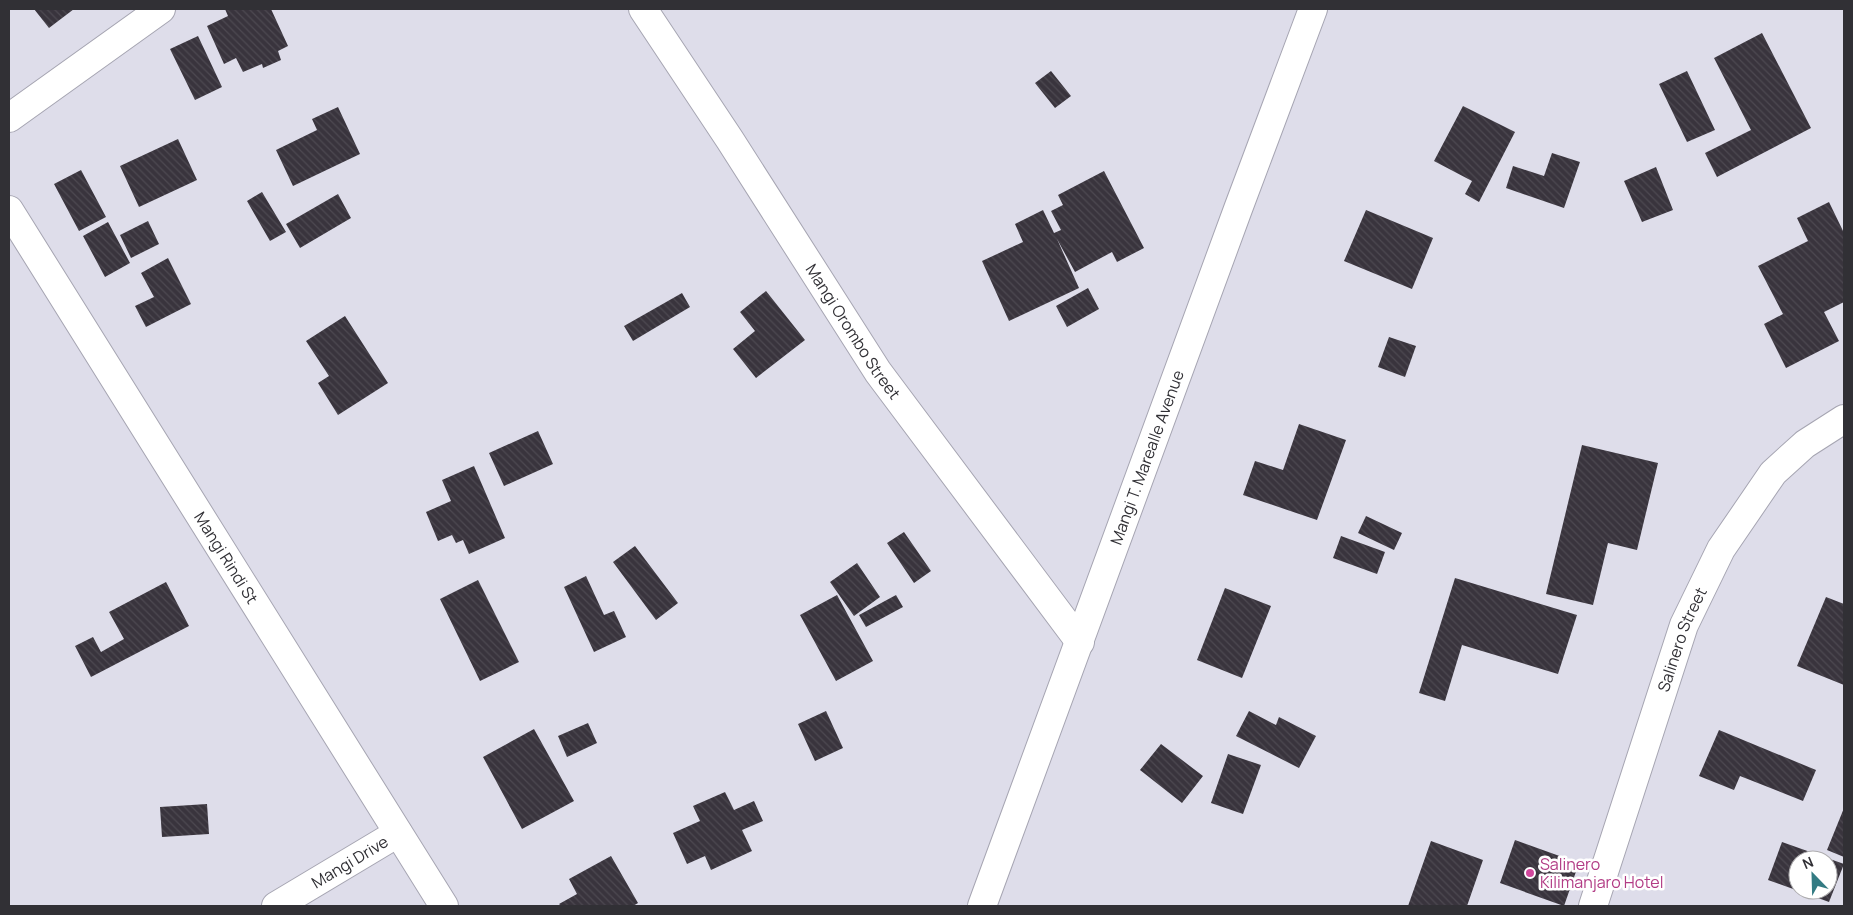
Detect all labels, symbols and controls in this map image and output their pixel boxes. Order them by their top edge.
street label: Mangi Orombo Street [801,260,906,404]
street label: Mangi T. Marealle Avenue [1105,367,1189,548]
street label: Mangi Rindi St [189,508,263,608]
street label: Salinero Street [1652,583,1712,695]
street label: Mangi Drive [307,830,392,893]
north arrow [1788,850,1838,900]
text: N [1799,852,1816,873]
place label: Salinero Kilimanjaro Hotel [1540,853,1663,893]
marker: Salinero Kilimanjaro Hotel [1524,867,1536,879]

